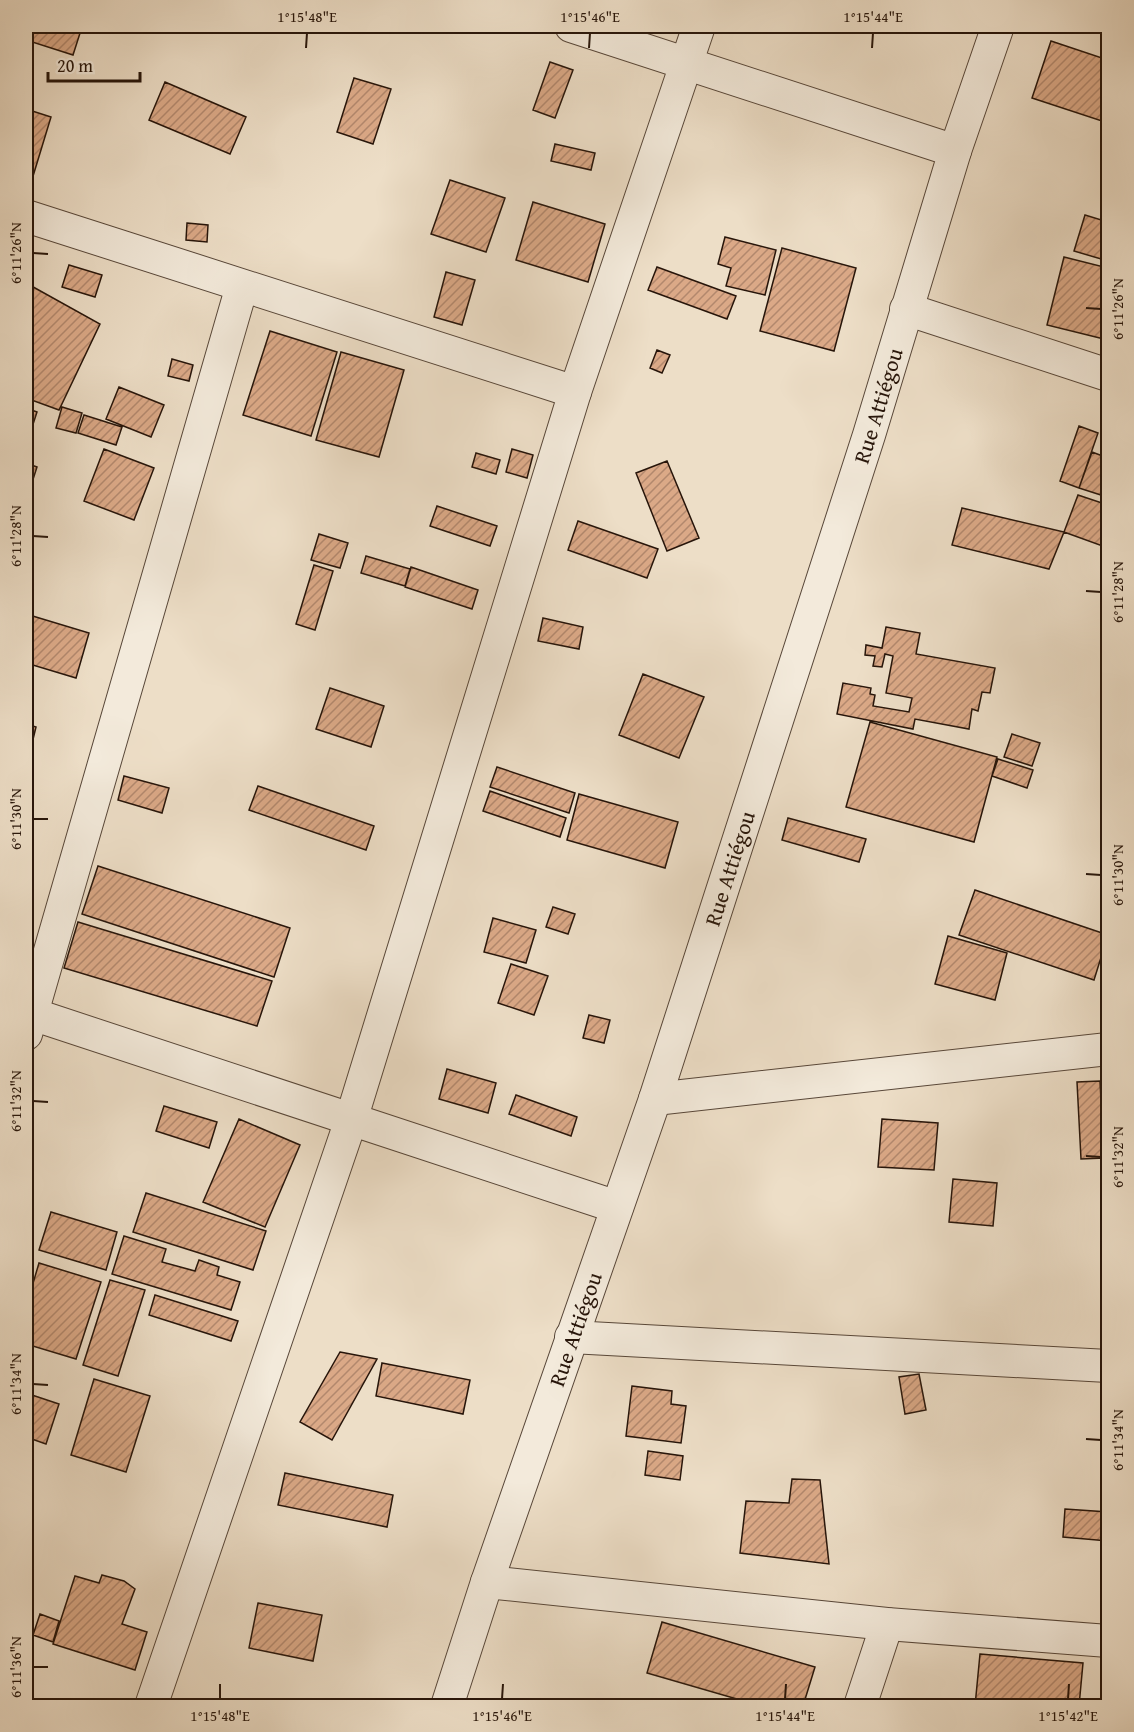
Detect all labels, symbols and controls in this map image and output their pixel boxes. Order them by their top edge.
text: 1°15'48"E [277,6,337,27]
text: 1°15'46"E [560,6,620,27]
text: 1°15'44"E [843,6,903,27]
scale bar [48,45,140,83]
text: 20 m [57,52,93,79]
text: 6°11'26"N [5,222,26,284]
text: 6°11'26"N [1107,278,1128,340]
street label: Rue Attiégou [845,344,911,467]
text: 6°11'28"N [5,505,26,567]
text: 6°11'28"N [1107,561,1128,623]
text: 6°11'30"N [5,788,26,850]
street label: Rue Attiégou [696,807,763,930]
text: 6°11'30"N [1107,844,1128,906]
text: 6°11'32"N [5,1070,26,1132]
text: 6°11'32"N [1107,1126,1128,1188]
street label: Rue Attiégou [540,1267,610,1391]
text: 6°11'34"N [5,1353,26,1415]
text: 6°11'34"N [1107,1409,1128,1471]
text: 6°11'36"N [5,1636,26,1698]
text: 1°15'48"E [190,1705,250,1726]
text: 1°15'46"E [472,1705,532,1726]
text: 1°15'44"E [755,1705,815,1726]
text: 1°15'42"E [1038,1705,1098,1726]

